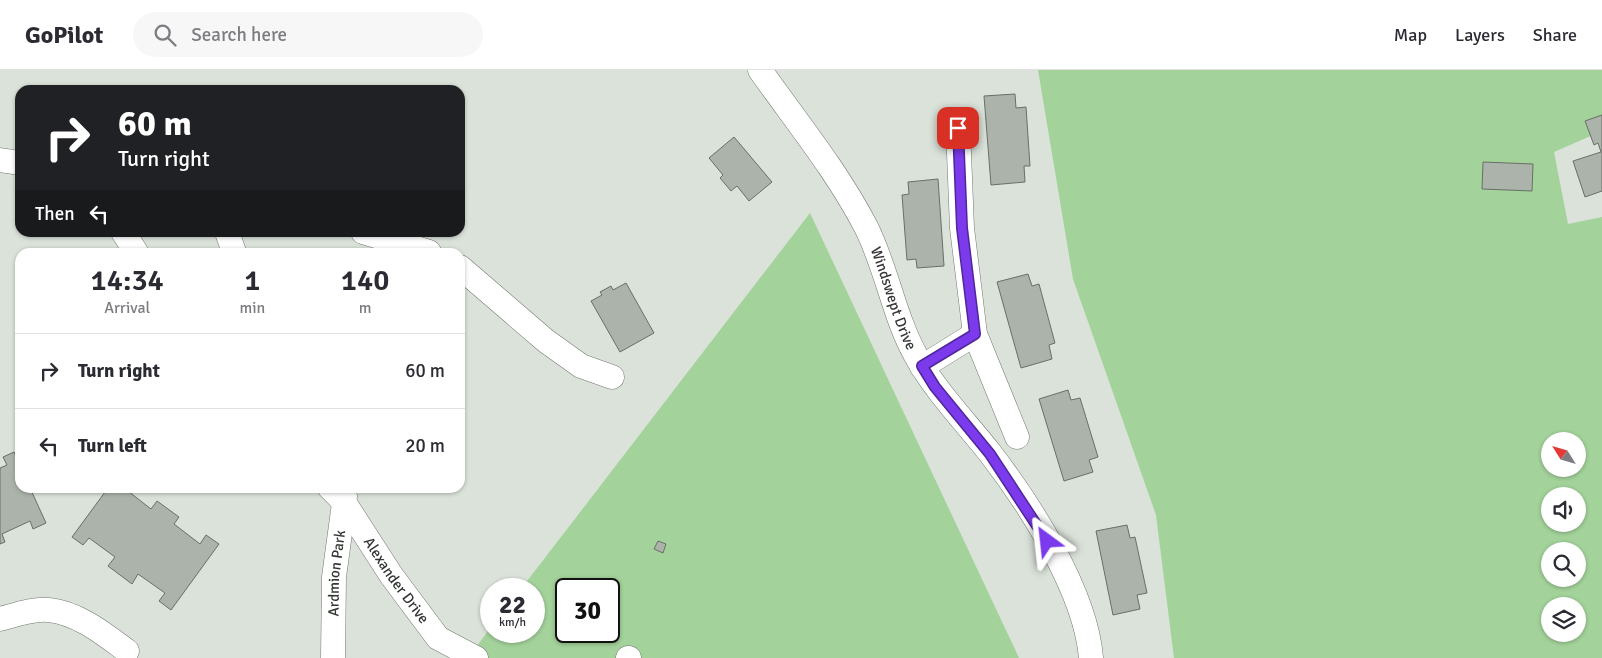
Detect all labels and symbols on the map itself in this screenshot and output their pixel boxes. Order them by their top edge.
pin [937,107,979,149]
street label: Windswept Drive [867,244,920,353]
north arrow [1541,432,1586,478]
position arrow [1020,514,1072,566]
street label: Ardmion Park [325,528,349,616]
street label: Alexander Drive [360,534,433,627]
speed limit sign: 30 [555,578,620,643]

